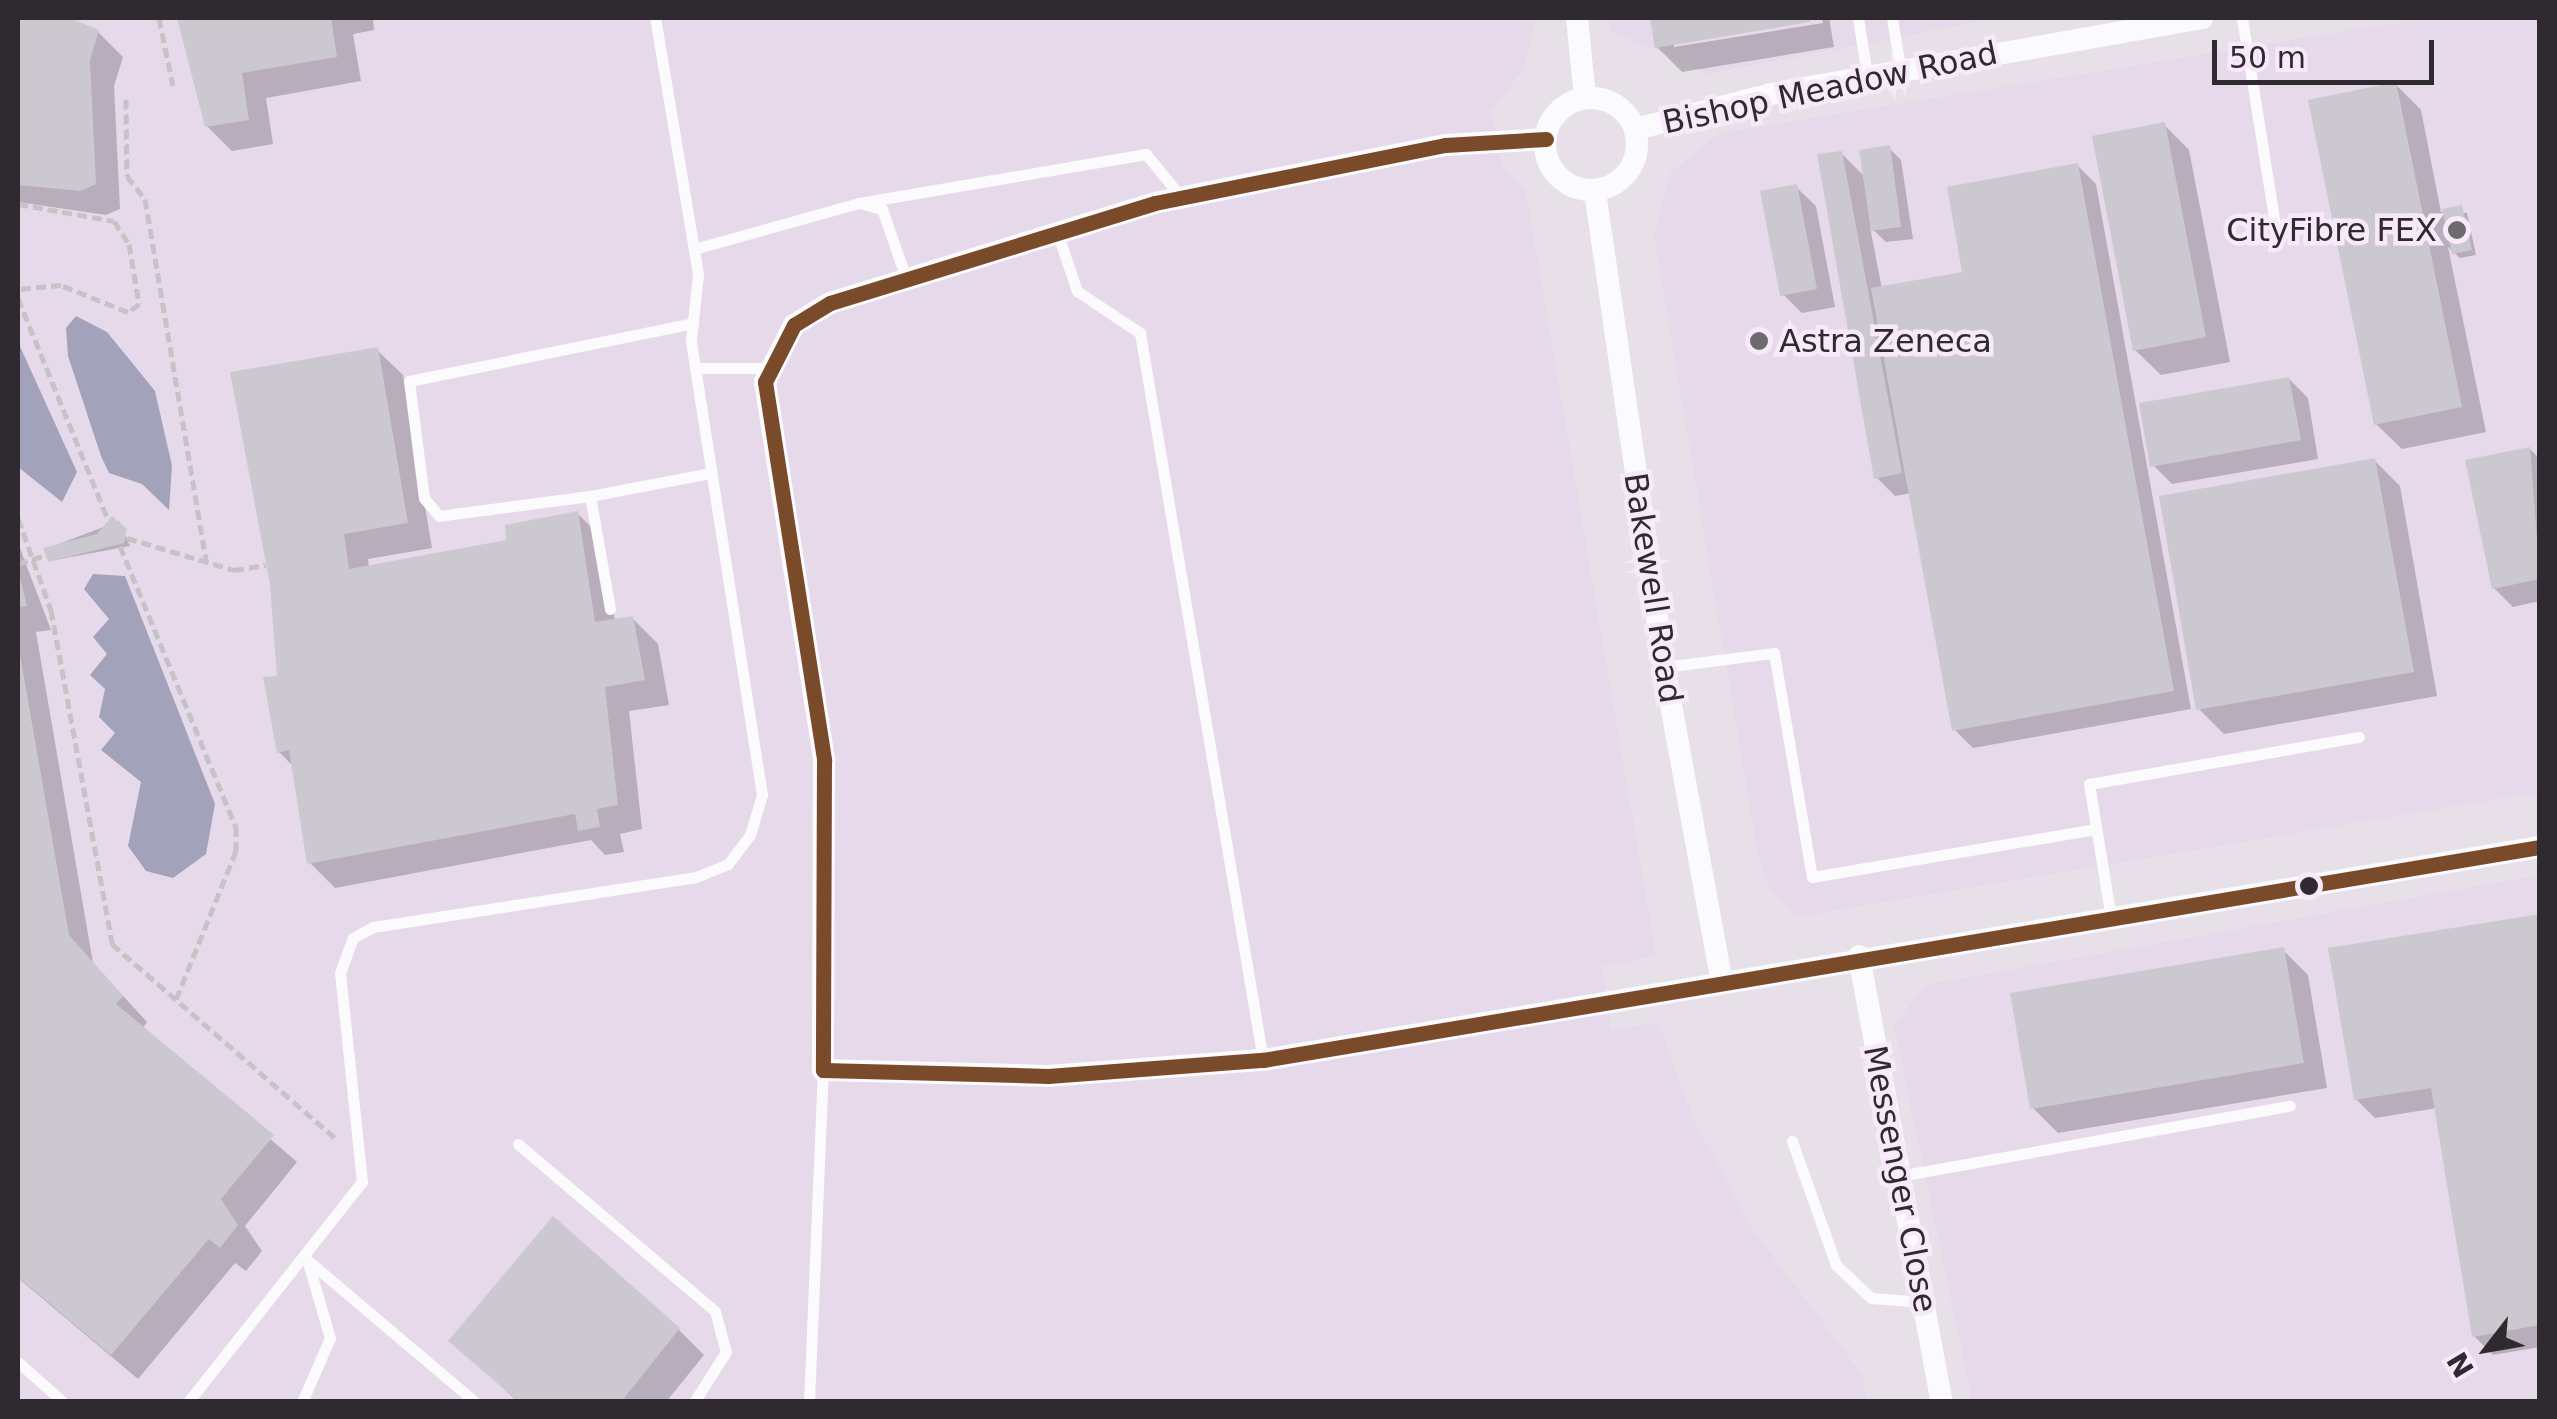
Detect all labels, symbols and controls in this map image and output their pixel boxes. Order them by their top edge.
scale bar [2217,20,2440,82]
street label: Bishop Meadow Road [1659,34,2001,142]
text: 50 m [2229,40,2306,75]
place label: CityFibre FEX [2226,211,2437,249]
marker: CityFibre FEX [2446,219,2468,241]
place label: Astra Zeneca [1779,322,1992,360]
marker: Astra Zeneca [1748,330,1770,352]
street label: Bakewell Road [1616,470,1690,706]
unlabelled marker [2299,876,2319,896]
street label: Messenger Close [1855,1042,1945,1316]
north arrow [2437,1299,2537,1399]
text: N [2441,1346,2481,1383]

